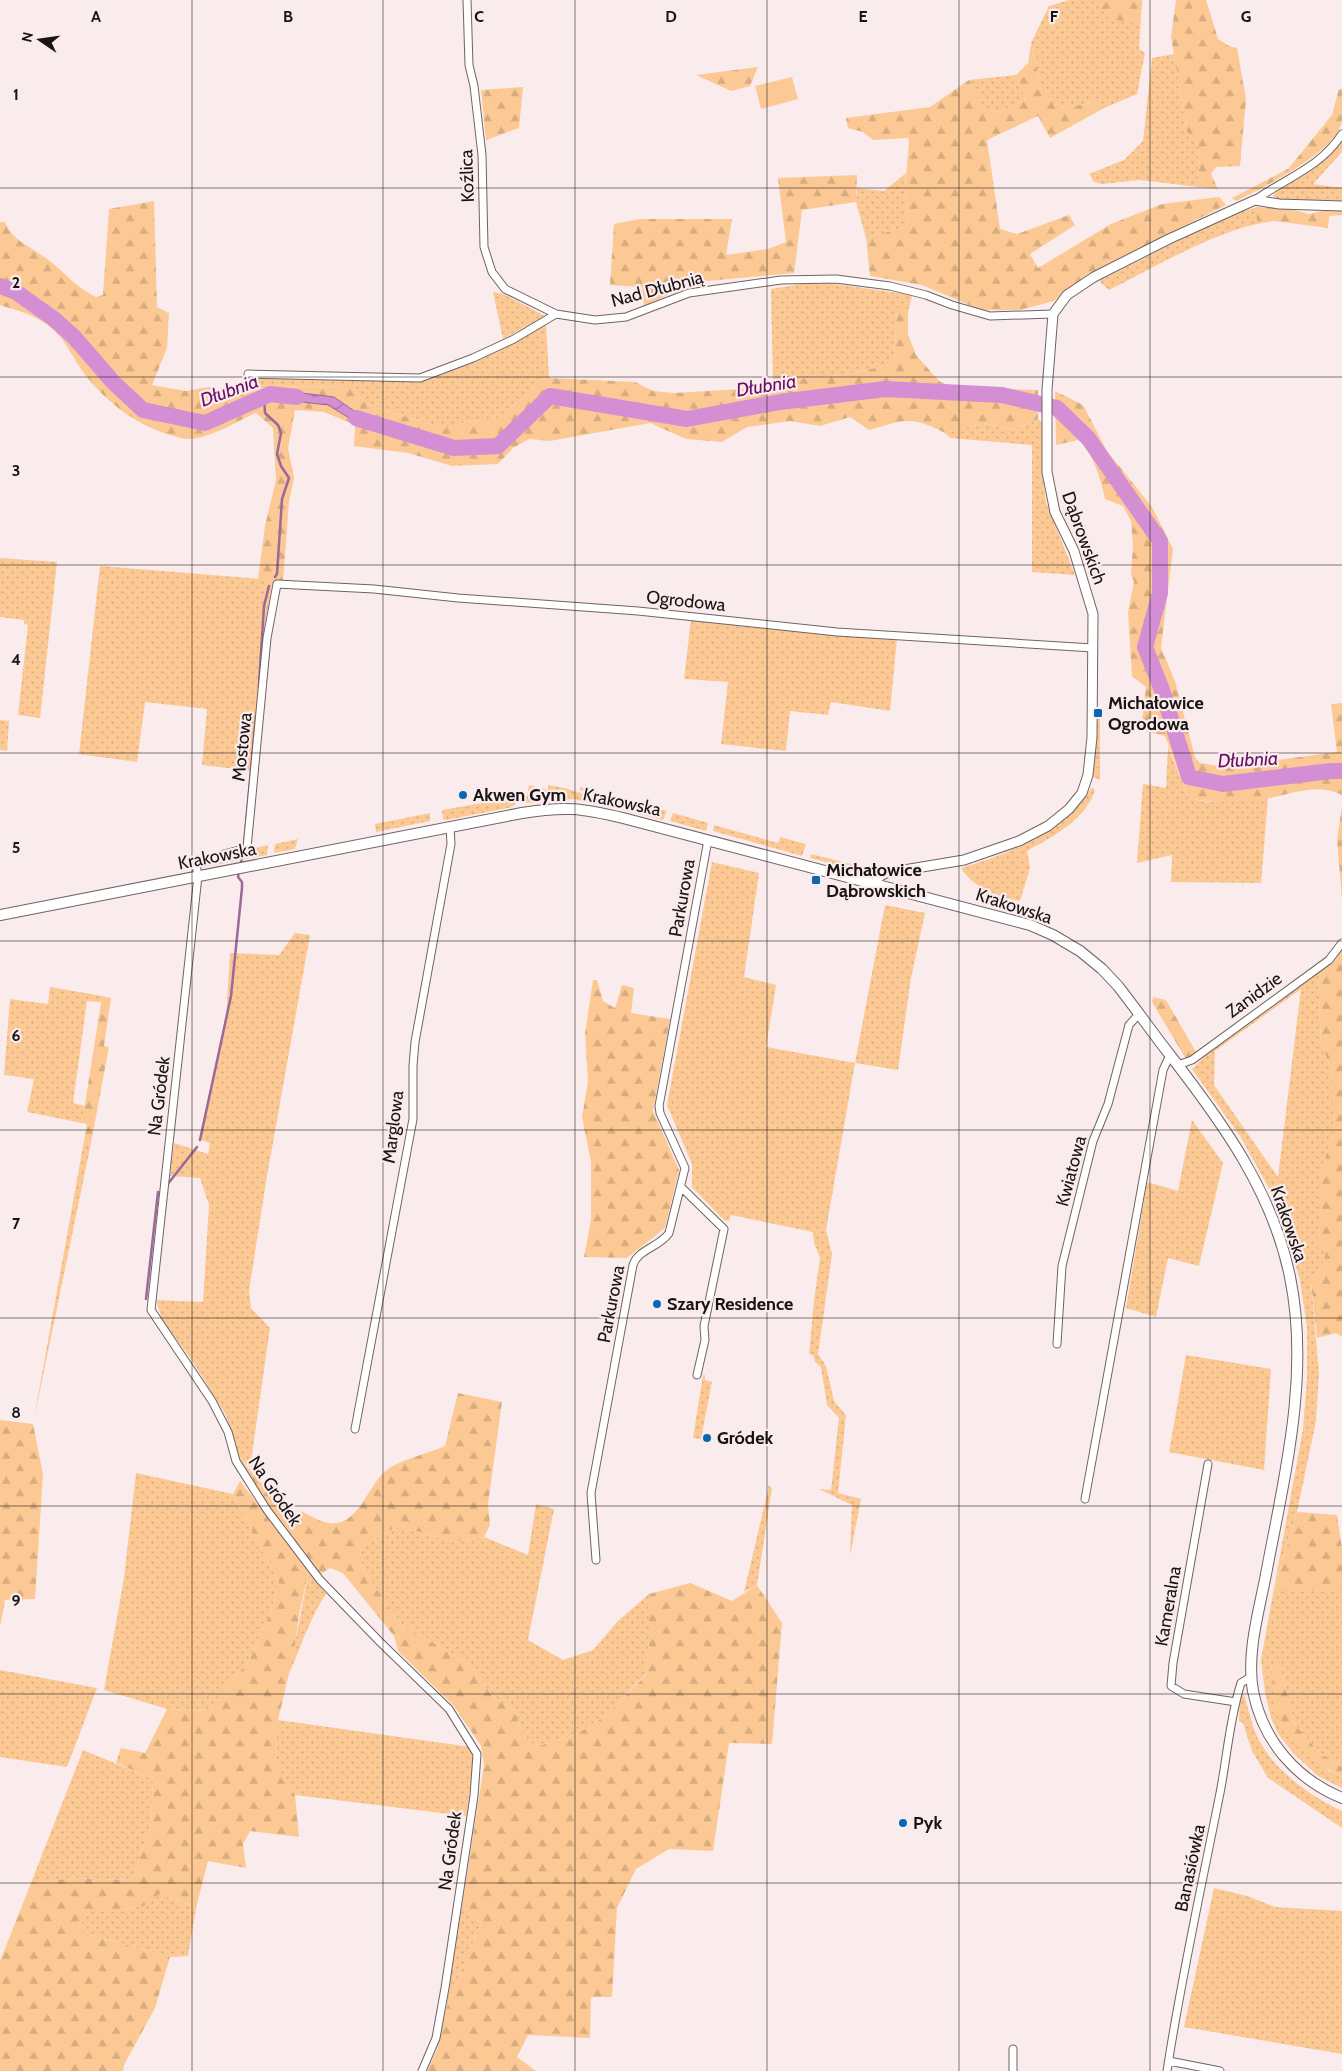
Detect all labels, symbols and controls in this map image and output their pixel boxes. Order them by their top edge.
text: A [91,7,101,26]
text: B [283,7,293,26]
text: C [474,7,484,26]
text: D [665,7,677,26]
text: E [858,7,868,26]
text: F [1050,7,1059,26]
text: G [1241,7,1251,26]
north arrow [15,15,65,65]
text: N [17,30,37,44]
text: 1 [13,85,19,104]
street label: Koźlica [455,149,479,203]
street label: Nad Dłubnią [609,266,706,312]
text: 2 [12,273,20,292]
water label: Dłubnia [197,369,262,412]
water label: Dłubnia [734,369,798,402]
text: 3 [12,461,20,480]
street label: Dąbrowskich [1057,489,1111,587]
street label: Ogrodowa [645,586,727,616]
text: 4 [11,650,21,669]
place label: Michałowice Ogrodowa [1108,692,1204,735]
marker: Michałowice Ogrodowa [1092,707,1104,719]
street label: Mostowa [227,711,257,783]
water label: Dłubnia [1217,746,1279,773]
street label: Krakowska [581,783,663,821]
place label: Akwen Gym [473,784,566,806]
marker: Akwen Gym [457,789,469,801]
text: 5 [12,838,20,857]
street label: Krakowska [176,838,258,874]
street label: Parkurowa [664,857,700,939]
place label: Michałowice Dąbrowskich [826,859,926,902]
marker: Michałowice Dąbrowskich [810,874,822,886]
street label: Krakowska [973,883,1055,929]
street label: Zanidzie [1222,967,1286,1023]
text: 6 [12,1026,21,1045]
street label: Na Gródek [143,1054,175,1137]
street label: Marglowa [378,1089,408,1165]
street label: Kwiatowa [1051,1133,1091,1209]
street label: Krakowska [1266,1183,1312,1265]
text: 7 [12,1214,21,1233]
street label: Parkurowa [593,1263,629,1345]
place label: Szary Residence [667,1293,793,1315]
marker: Szary Residence [651,1298,663,1310]
text: 8 [11,1403,21,1422]
place label: Gródek [717,1427,773,1449]
marker: Gródek [701,1432,713,1444]
street label: Na Gródek [244,1452,307,1531]
street label: Kameralna [1150,1564,1186,1648]
text: 9 [12,1591,21,1610]
street label: Na Gródek [434,1809,467,1892]
place label: Pyk [913,1812,942,1834]
marker: Pyk [897,1817,909,1829]
street label: Banasiówka [1170,1822,1210,1914]

